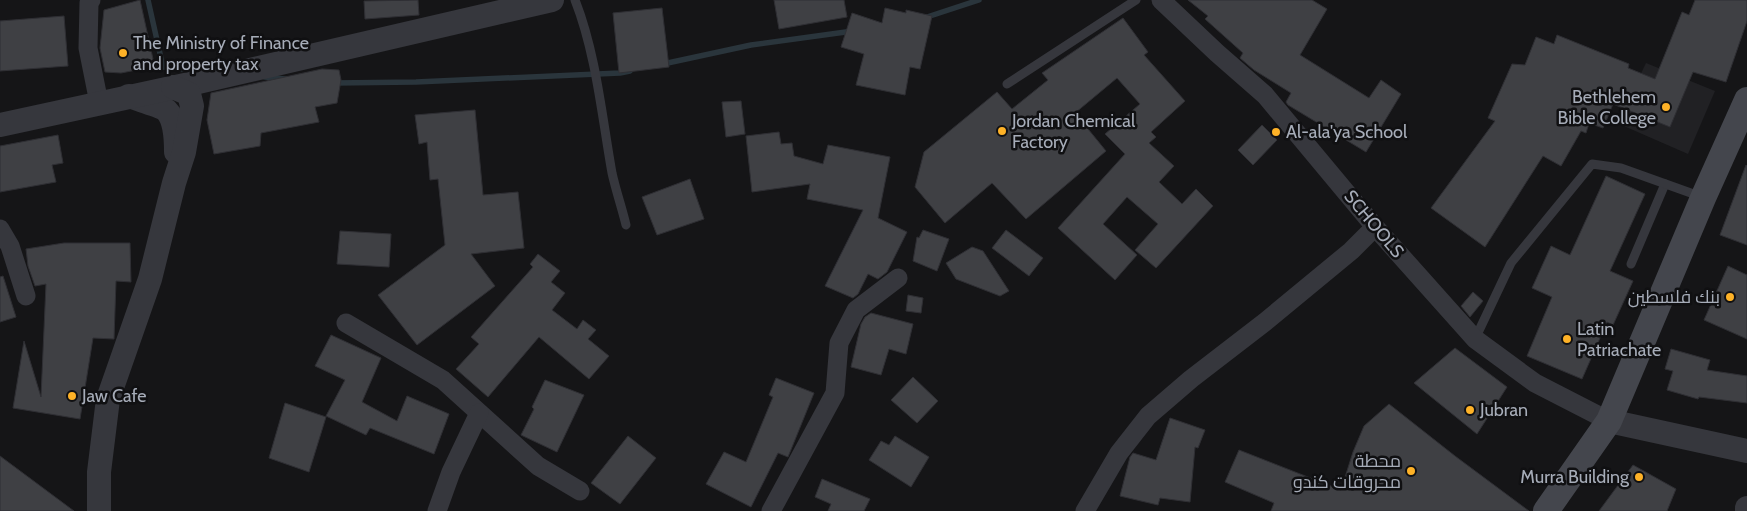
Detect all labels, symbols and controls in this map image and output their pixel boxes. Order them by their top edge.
place label: The Ministry of Finance and property tax [133,32,309,75]
marker: The Ministry of Finance and property tax [117,47,129,59]
place label: Bethlehem Bible College [1558,86,1656,129]
marker: Bethlehem Bible College [1660,101,1672,113]
place label: Jordan Chemical Factory [1011,110,1136,153]
place label: Al-ala'ya School [1286,121,1408,143]
marker: Jordan Chemical Factory [996,125,1008,137]
marker: Al-ala'ya School [1270,126,1282,138]
street label: SCHOOLS [1339,186,1409,262]
place label: بنك فلسطين [1628,286,1720,308]
marker: بنك فلسطين [1724,291,1736,303]
place label: Latin Patriachate [1577,318,1661,361]
marker: Latin Patriachate [1561,333,1573,345]
place label: Jaw Cafe [81,385,147,407]
marker: Jaw Cafe [66,390,78,402]
place label: Jubran [1479,399,1528,421]
marker: Jubran [1464,404,1476,416]
place label: محطة محروقات كندو [1293,450,1401,493]
marker: محطة محروقات كندو [1405,465,1417,477]
place label: Murra Building [1520,466,1630,488]
marker: Murra Building [1633,471,1645,483]

